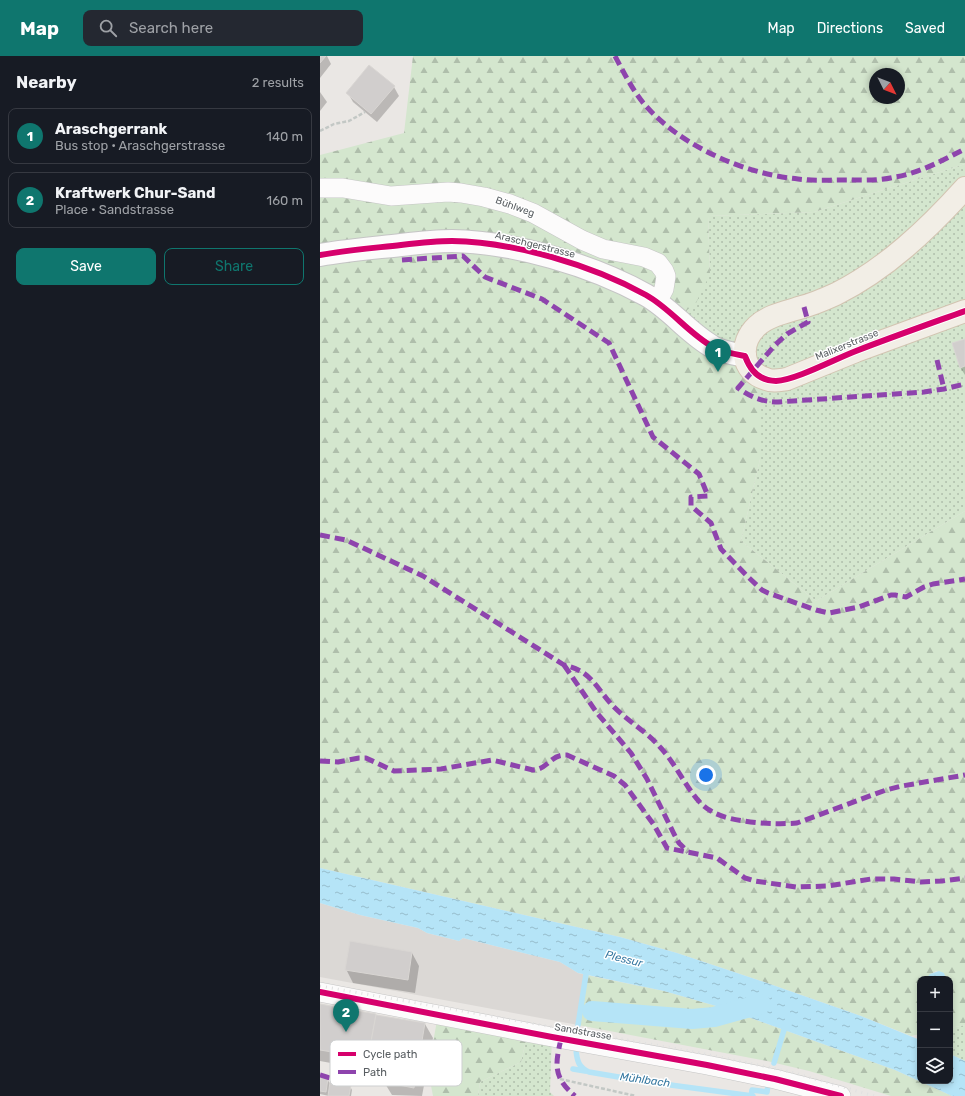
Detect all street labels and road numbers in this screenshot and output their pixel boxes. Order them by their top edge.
street label: Bühlweg [494,194,536,220]
street label: Araschgerstrasse [494,229,577,261]
street label: Malixerstrasse [814,327,881,363]
street label: Sandstrasse [553,1021,613,1043]

